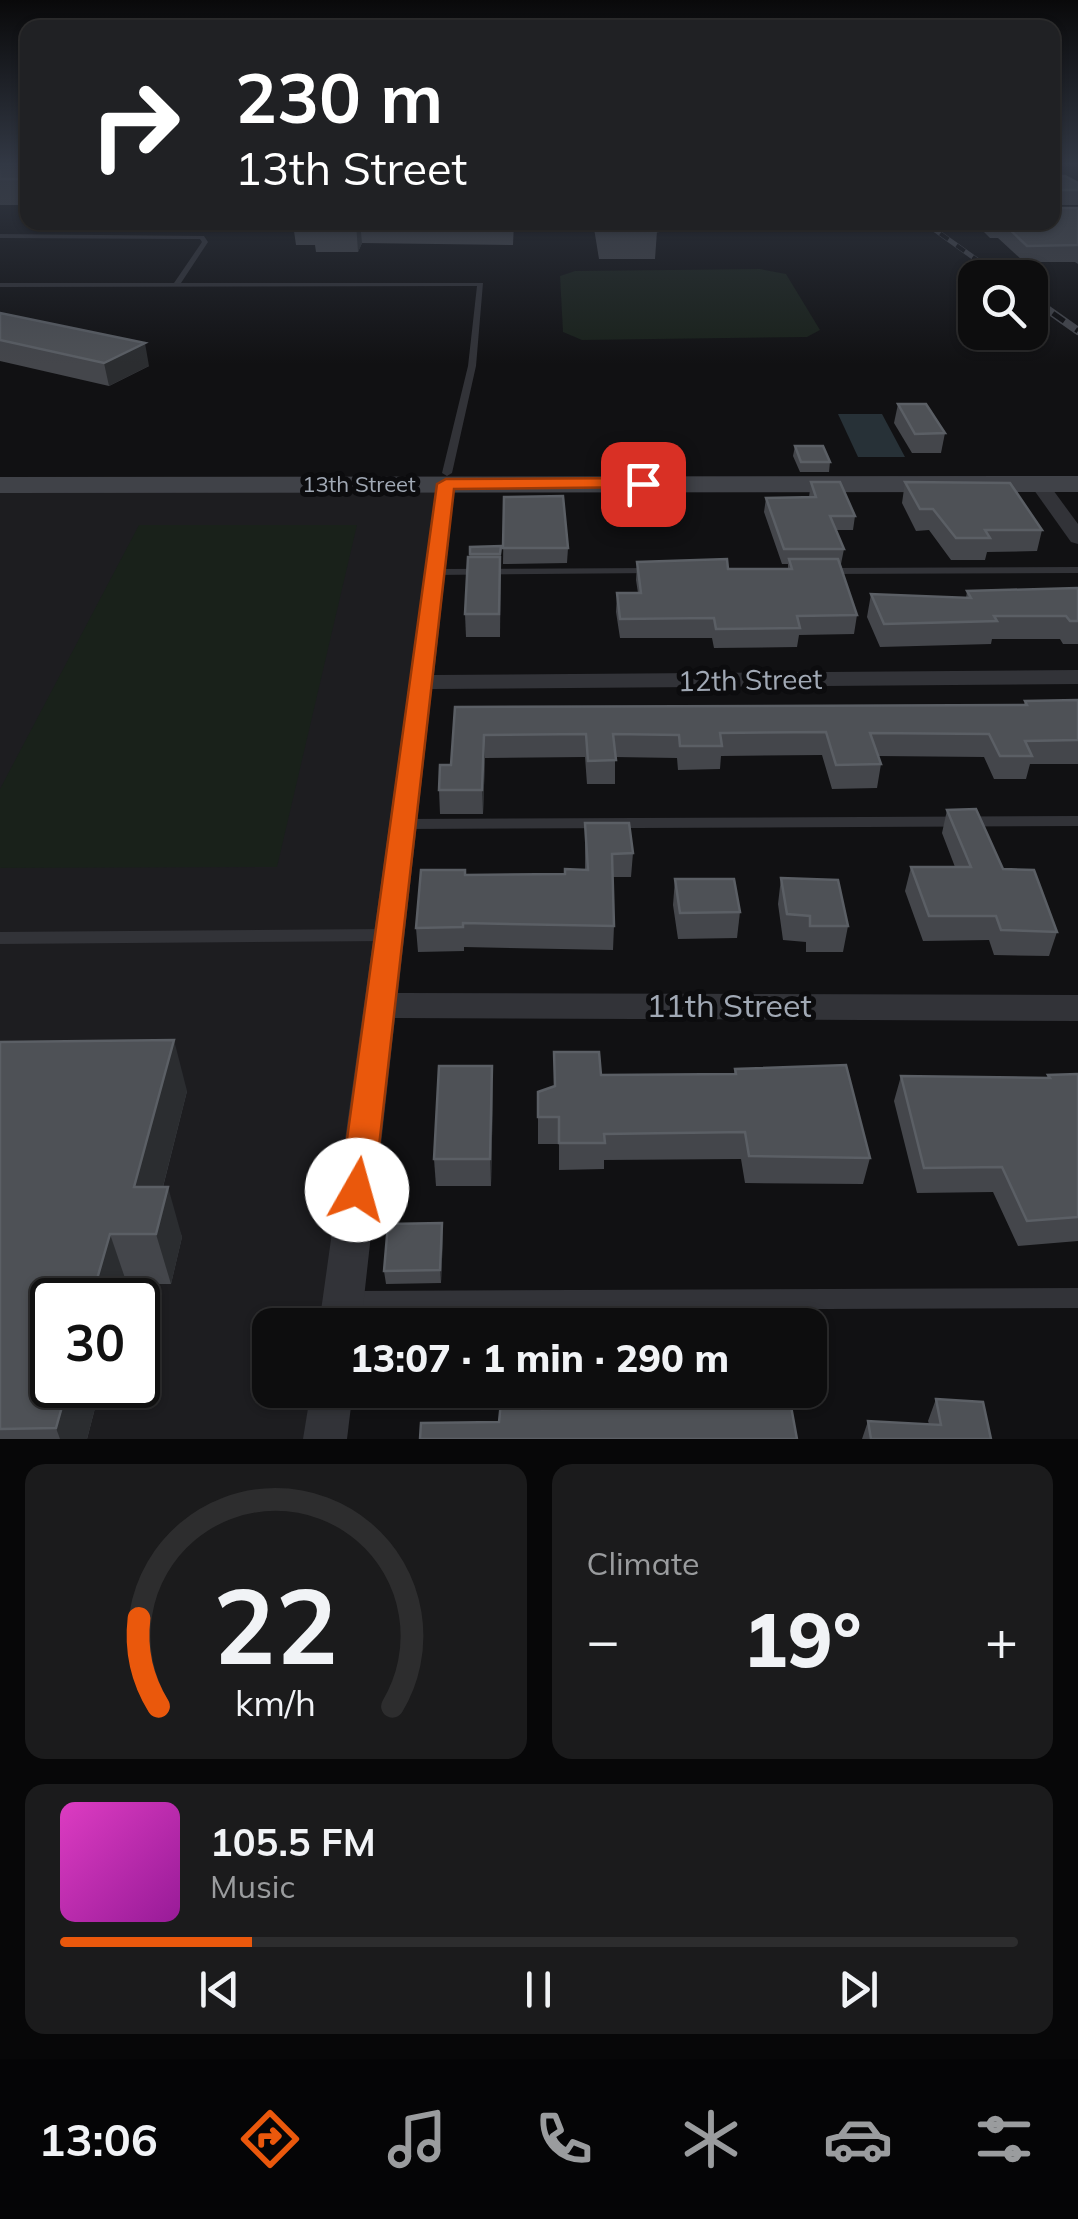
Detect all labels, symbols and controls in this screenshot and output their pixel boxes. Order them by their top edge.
text: 230 m [235,53,443,141]
icon: right [70,60,200,190]
text: 13th Street [235,140,467,196]
map controls [958,260,1048,350]
button: search [958,260,1048,350]
pin [601,442,686,527]
icon: arrive [616,457,671,512]
street label: 13th Street [302,470,416,498]
street label: 12th Street [677,661,823,698]
street label: 11th Street [646,985,812,1025]
position arrow [305,1138,409,1242]
speed limit sign: 30 [30,1278,160,1408]
text: 13:07 · 1 min · 290 m [350,1334,729,1382]
text: Climate [587,1543,699,1583]
text: 22 [213,1559,338,1690]
text: 19° [743,1592,862,1686]
text: − [587,1605,620,1674]
text: + [985,1605,1018,1674]
text: km/h [235,1680,316,1725]
text: 105.5 FM [210,1818,376,1866]
text: Music [210,1866,295,1906]
icon: previous [192,1962,247,2017]
icon: pause [511,1962,566,2017]
icon: next [831,1962,886,2017]
icon: directions [235,2104,305,2174]
icon: music [382,2104,452,2174]
icon: phone [529,2104,599,2174]
icon: climate [676,2104,746,2174]
icon: car [823,2104,893,2174]
icon: filters [969,2104,1039,2174]
text: 13:06 [38,2111,158,2167]

